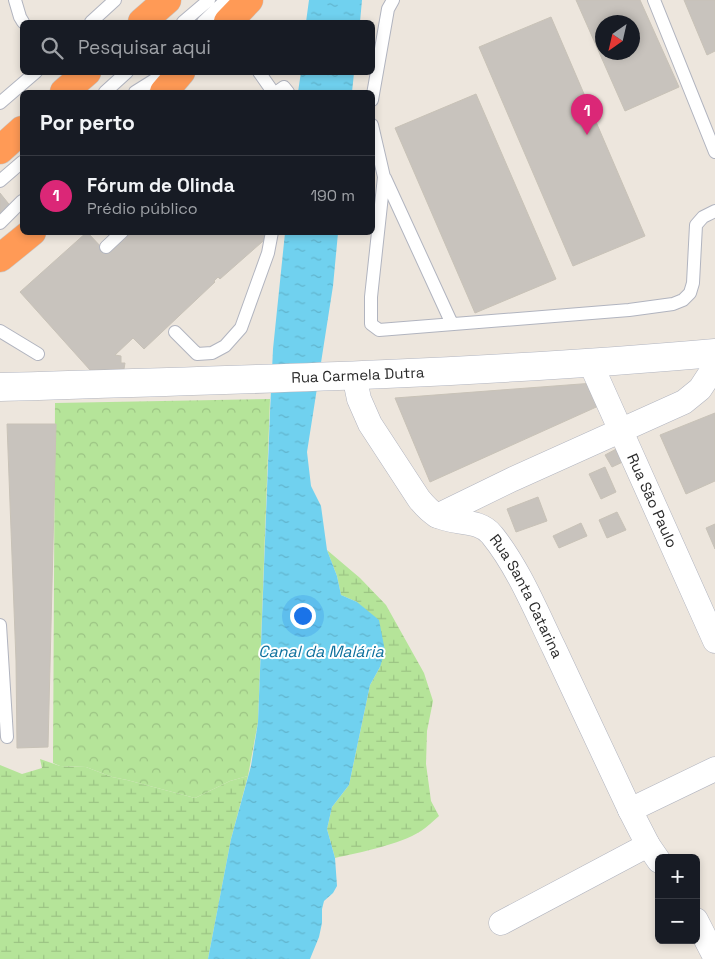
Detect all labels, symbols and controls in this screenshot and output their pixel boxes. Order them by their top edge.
north arrow [595,15,640,60]
search box [20,20,375,75]
icon: search [38,34,66,62]
text: Pesquisar aqui [78,35,211,60]
pin: 1 [571,94,603,135]
text: Por perto [40,109,135,136]
text: Fórum de Olinda [87,173,235,198]
text: 1 [52,185,60,206]
text: 190 m [310,185,355,206]
text: Prédio público [87,198,198,219]
street label: Rua Carmela Dutra [291,362,425,387]
street label: Rua São Paulo [623,450,682,551]
street label: Rua Santa Catarina [486,530,568,661]
your location [290,603,316,629]
water label: Canal da Malária [258,641,385,662]
map controls [655,854,700,944]
button: + [655,854,700,899]
button: − [655,899,700,944]

